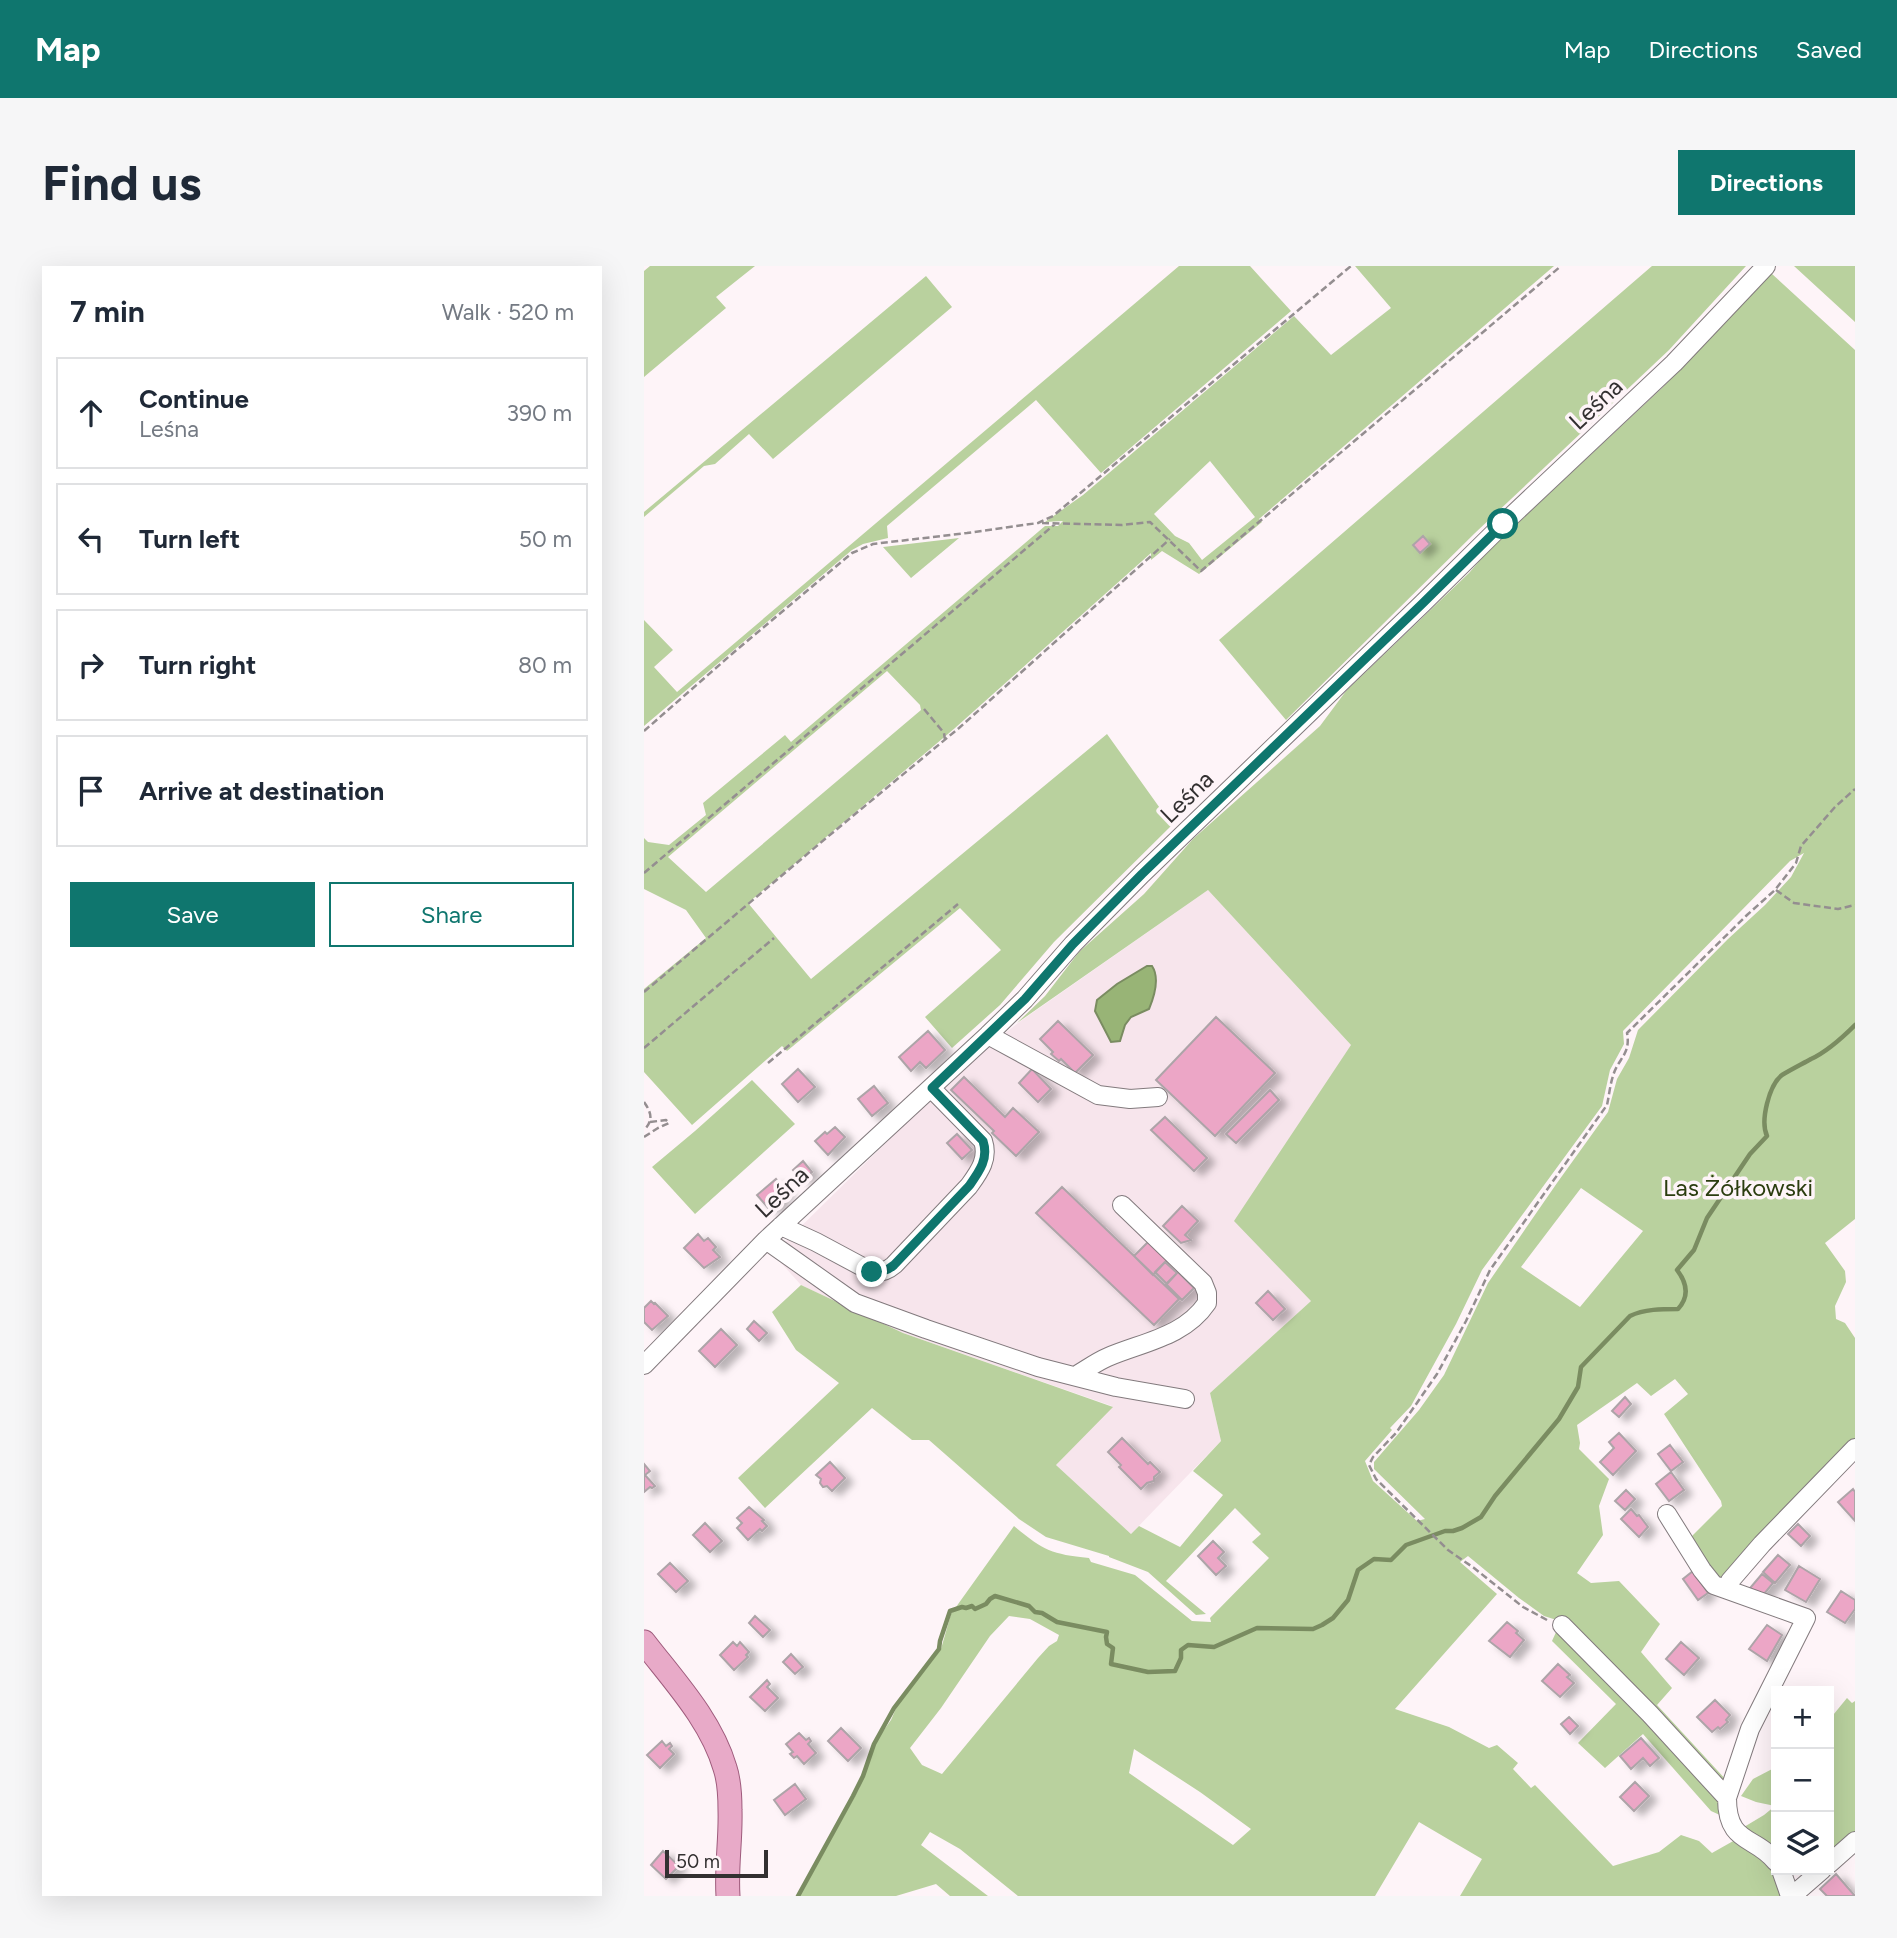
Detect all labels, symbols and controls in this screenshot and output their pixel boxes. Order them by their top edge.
text: Map [35,30,101,69]
text: Map [1564,35,1610,64]
text: Directions [1648,35,1758,64]
text: Saved [1796,35,1862,64]
button: Directions [1678,150,1855,215]
text: Find us [42,153,201,212]
text: 7 min [70,293,145,330]
text: Walk · 520 m [442,298,574,326]
street label: Leśna [1563,372,1628,436]
text: Continue [139,383,249,415]
icon: ahead [72,394,110,432]
text: 390 m [506,399,572,427]
text: Leśna [139,415,199,443]
route start [1487,508,1518,539]
icon: left [72,520,110,558]
text: Turn left [139,523,240,555]
text: 50 m [519,525,572,553]
icon: right [72,646,110,684]
text: Turn right [139,649,256,681]
text: 80 m [518,651,572,679]
street label: Leśna [1154,765,1219,829]
icon: arrive [72,772,110,810]
text: Arrive at destination [139,775,384,807]
button: Save [70,882,315,947]
button: Share [329,882,574,947]
street label: Leśna [749,1160,814,1224]
park label: Las Żółkowski [1663,1173,1813,1202]
route end [856,1256,887,1287]
map controls [1771,1686,1834,1875]
button: + [1771,1686,1834,1749]
button: − [1771,1749,1834,1812]
button: layers [1771,1812,1834,1875]
scale bar [665,1847,768,1879]
text: 50 m [676,1850,720,1873]

